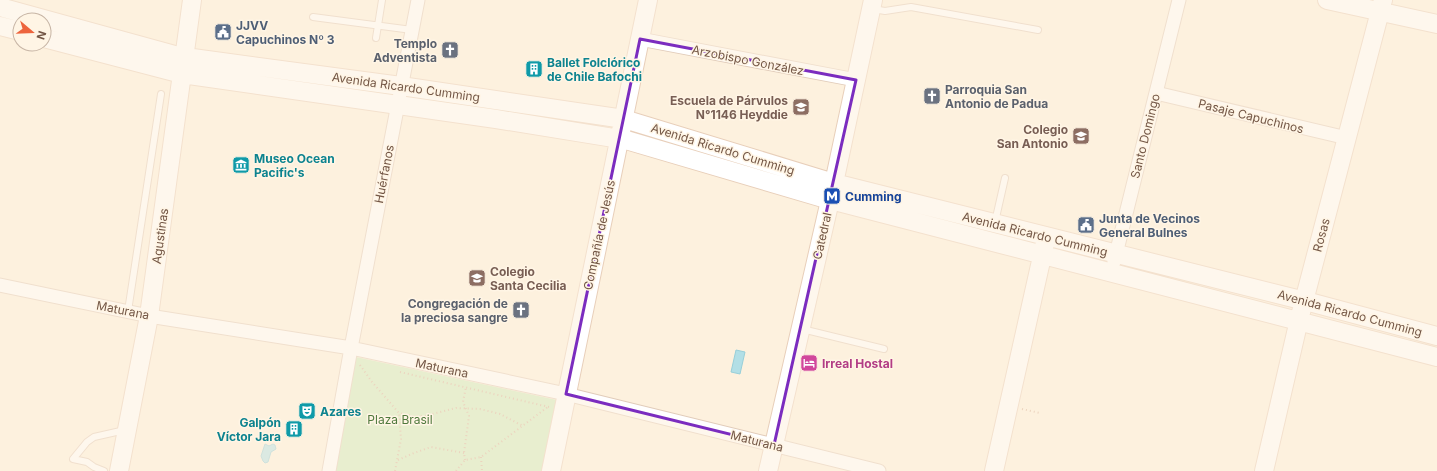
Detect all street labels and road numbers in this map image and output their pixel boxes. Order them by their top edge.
street label: Arzobispo González [691,42,805,78]
street label: Avenida Ricardo Cumming [331,69,481,105]
street label: Santo Domingo [1127,92,1163,180]
street label: Pasaje Capuchinos [1197,96,1305,136]
street label: Avenida Ricardo Cumming [649,120,797,178]
street label: Huérfanos [371,143,397,205]
street label: Compañía de Jesús [580,179,618,291]
street label: Agustinas [149,207,171,265]
street label: Avenida Ricardo Cumming [961,209,1109,259]
street label: Catedral [809,211,835,261]
street label: Rosas [1309,217,1333,253]
street label: Avenida Ricardo Cumming [1276,286,1424,340]
street label: Maturana [95,298,151,322]
street label: Maturana [414,355,470,381]
street label: Maturana [729,427,785,455]

